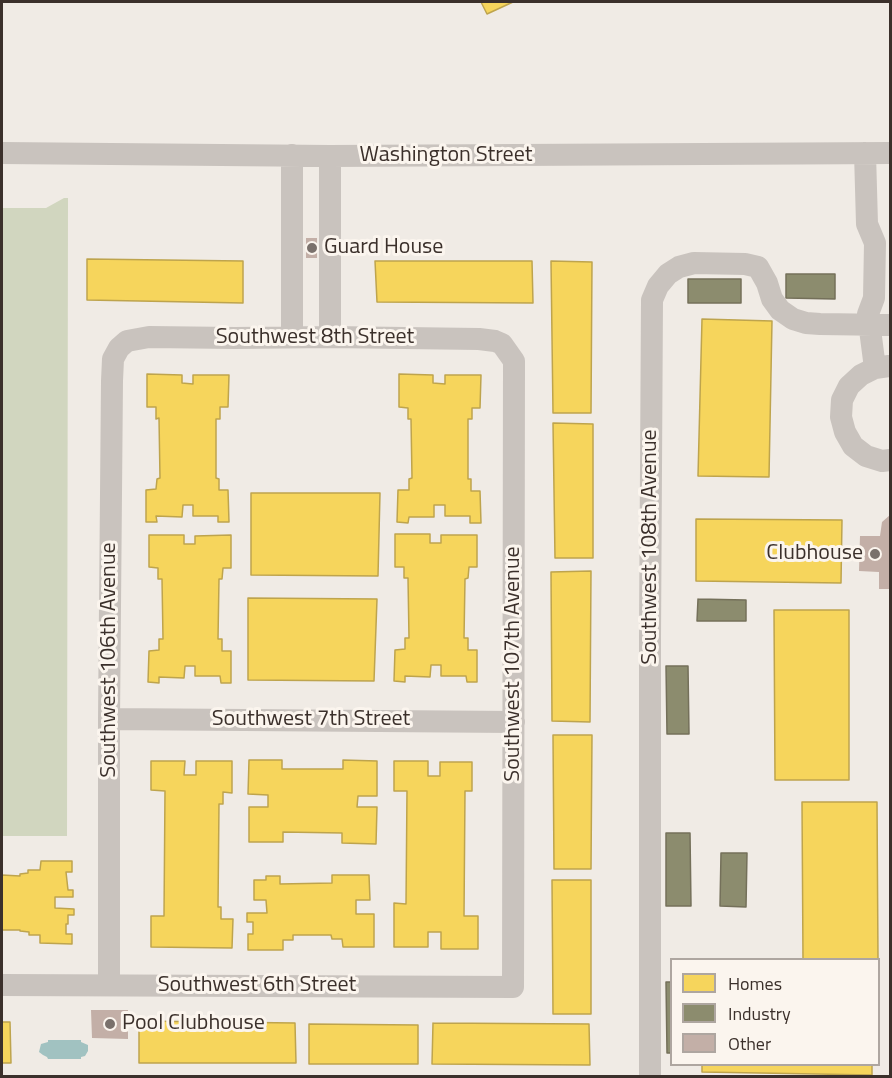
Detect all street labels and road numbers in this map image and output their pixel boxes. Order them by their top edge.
street label: Washington Street [360,143,532,169]
street label: Southwest 8th Street [216,325,414,351]
street label: Southwest 108th Avenue [638,429,664,665]
street label: Southwest 106th Avenue [97,542,123,778]
street label: Southwest 107th Avenue [501,546,527,782]
street label: Southwest 7th Street [212,707,410,733]
street label: Southwest 6th Street [158,973,356,999]

